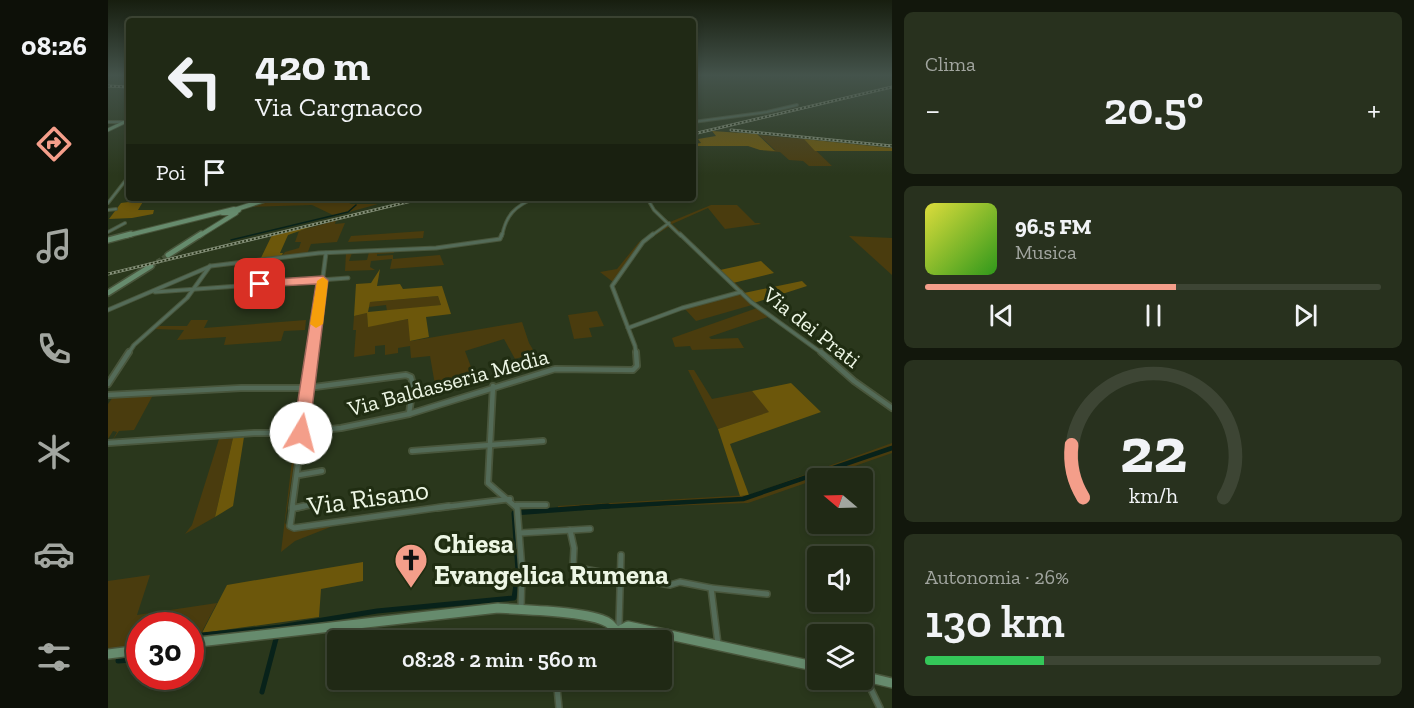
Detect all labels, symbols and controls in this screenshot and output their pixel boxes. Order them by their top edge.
text: 08:26 [21,30,87,62]
text: 420 m [255,40,370,91]
icon: left [156,42,234,120]
text: Clima [925,52,976,76]
text: 20.5° [1104,82,1204,136]
text: − [925,90,940,129]
text: + [1367,90,1381,129]
text: Via Cargnacco [255,91,423,123]
icon: directions [33,123,75,165]
icon: arrive [198,156,231,189]
text: Poi [156,159,186,186]
text: 96.5 FM [1015,213,1091,240]
icon: music [33,225,75,267]
text: Musica [1015,240,1077,264]
pin [234,258,285,309]
icon: arrive [243,267,276,300]
street label: Via dei Prati [757,280,866,374]
icon: previous [985,299,1018,332]
icon: pause [1137,299,1170,332]
icon: next [1289,299,1322,332]
icon: phone [33,328,75,370]
street label: Via Baldasseria Media [344,343,552,423]
position arrow [269,401,333,465]
text: 22 [1119,413,1187,488]
icon: climate [33,431,75,473]
north arrow [807,468,873,534]
map controls [807,468,873,690]
street label: Via Risano [304,474,431,522]
text: km/h [1129,483,1177,508]
place label: Chiesa Evangelica Rumena [434,528,669,591]
icon: car [33,533,75,575]
church icon: Chiesa Evangelica Rumena [393,542,429,589]
button: sound [807,546,873,612]
text: Autonomia · 26% [925,565,1069,589]
text: 130 km [925,595,1065,649]
speed limit sign: 30 [126,612,204,690]
button: layers [807,624,873,690]
icon: filters [33,636,75,678]
text: 08:28 · 2 min · 560 m [402,646,597,673]

